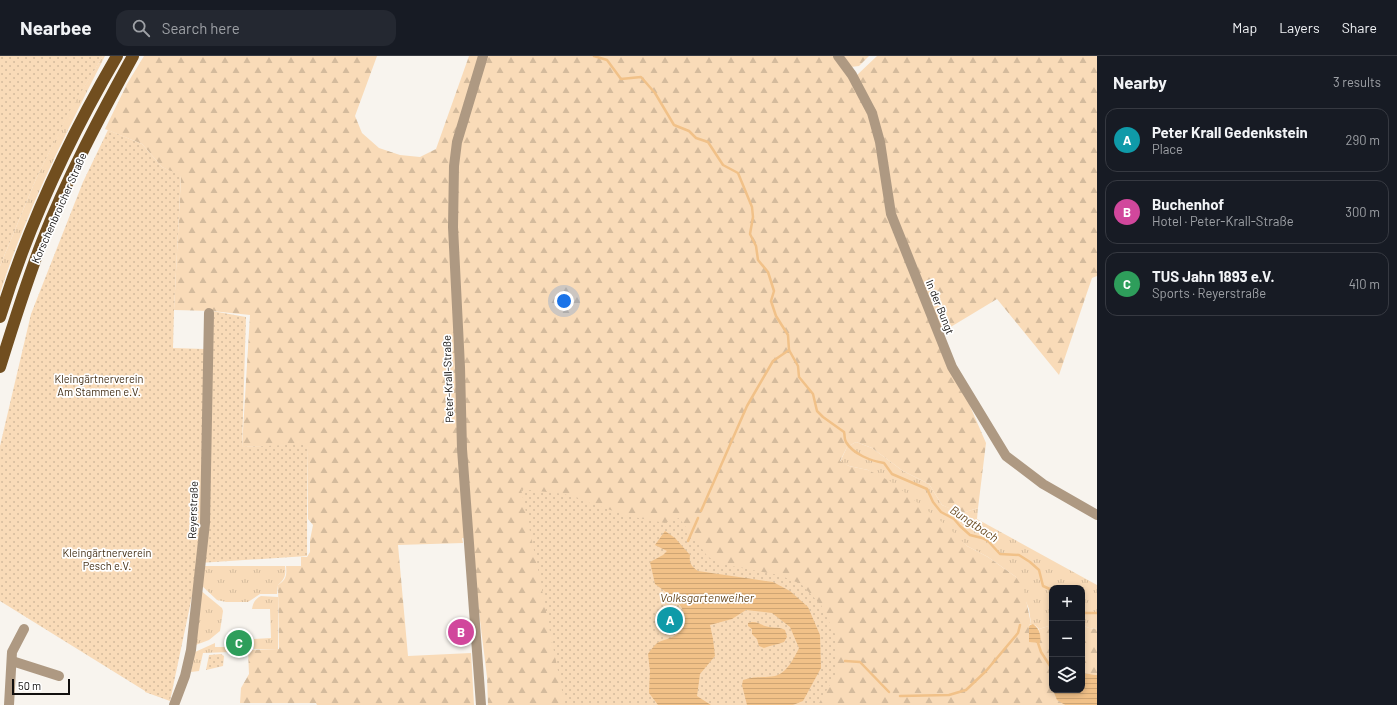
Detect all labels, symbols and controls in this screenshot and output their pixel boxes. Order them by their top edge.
search box [116,10,396,46]
text: Nearbee [20,16,92,39]
icon: search [130,17,152,39]
text: Search here [162,19,240,37]
text: Map [1232,19,1257,36]
text: Layers [1279,19,1320,36]
text: Share [1342,19,1377,36]
text: Nearby [1113,72,1167,92]
text: 3 results [1333,74,1381,90]
text: Peter Krall Gedenkstein [1152,123,1308,141]
text: A [1123,132,1131,148]
text: 290 m [1346,132,1380,148]
text: Place [1152,141,1183,157]
street label: Korschenbroicher Straße [28,150,89,265]
text: Buchenhof [1152,195,1224,213]
text: B [1123,204,1131,220]
text: 300 m [1345,204,1380,220]
text: Hotel · Peter-Krall-Straße [1152,213,1294,229]
text: TUS Jahn 1893 e.V. [1152,267,1275,285]
text: C [1123,276,1131,292]
text: 410 m [1349,276,1380,292]
street label: In der Bungt [924,278,957,336]
text: Sports · Reyerstraße [1152,285,1266,301]
your location [554,291,574,311]
street label: Peter-Krall-Straße [439,335,456,423]
park label: Kleingärtnerverein Am Stammen e.V. [55,372,144,398]
street label: Reyerstraße [185,481,200,539]
water label: Bungtbach [948,502,1001,544]
park label: Kleingärtnerverein Pesch e.V. [63,546,152,572]
map controls [1049,585,1085,693]
button: + [1049,585,1085,621]
water label: Volksgartenweiher [660,590,755,604]
pin: A [657,605,683,635]
pin: B [448,617,474,647]
button: − [1049,621,1085,657]
pin: C [226,628,252,658]
button: layers [1049,657,1085,693]
scale bar [12,677,70,696]
text: 50 m [18,679,41,692]

